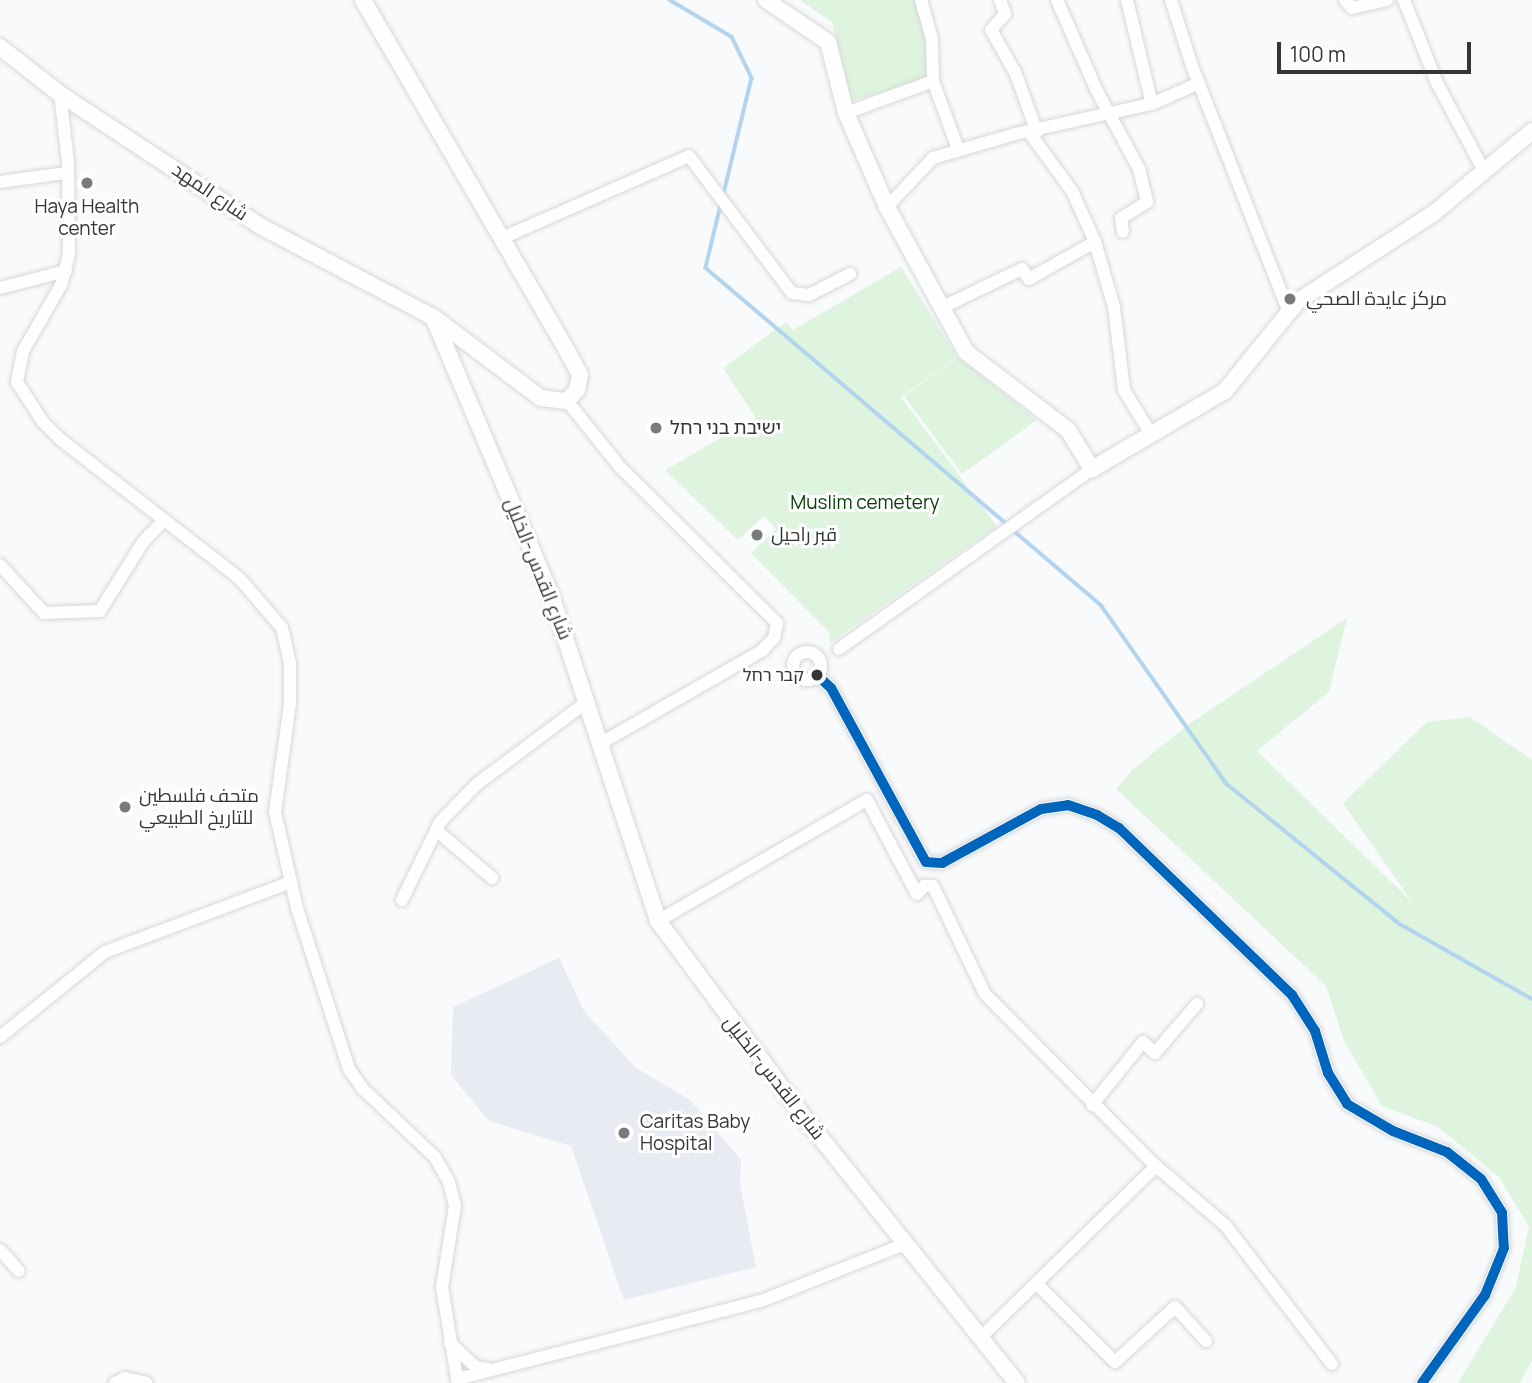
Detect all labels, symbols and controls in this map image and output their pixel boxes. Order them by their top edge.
scale bar [1280,28,1474,72]
text: 100 m [1290,40,1346,68]
street label: شارع المهد [168,158,252,226]
marker: Haya Health center [77,173,97,193]
place label: Haya Health center [35,196,139,240]
place label: مركز عايدة الصحي [1306,288,1447,310]
marker: مركز عايدة الصحي [1280,289,1300,309]
place label: ישיבת בני רחל [670,417,781,439]
marker: ישיבת בני רחל [648,420,664,436]
park label: Muslim cemetery [790,492,940,514]
street label: شارع القدس-الخليل [499,495,577,643]
place label: قبر راحيل [771,524,837,546]
marker: قبر راحيل [749,527,765,543]
place label: קבר רחל [743,665,804,685]
marker: קבר רחל [810,668,824,682]
place label: متحف فلسطين للتاريخ الطبيعي [139,785,259,829]
marker: متحف فلسطين للتاريخ الطبيعي [117,799,133,815]
street label: شارع القدس-الخليل [719,1012,829,1144]
place label: Caritas Baby Hospital [640,1111,750,1155]
marker: Caritas Baby Hospital [614,1123,634,1143]

